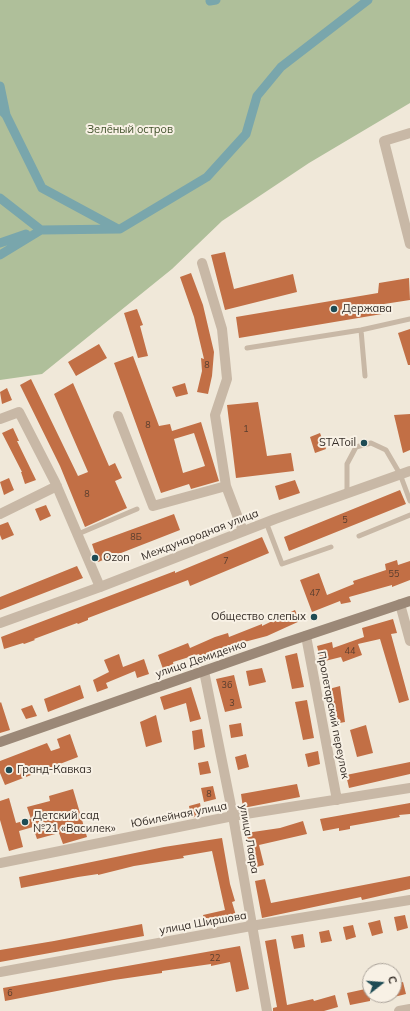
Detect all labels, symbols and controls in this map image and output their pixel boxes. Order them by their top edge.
park label: Зелёный остров [87,123,173,137]
place label: Держава [342,302,392,316]
marker: Держава [329,304,339,314]
house number: 8 [204,360,210,370]
house number: 8 [145,420,151,430]
house number: 1 [243,424,249,434]
place label: STAToil [319,436,356,450]
marker: STAToil [359,438,369,448]
house number: 8 [84,489,90,499]
street label: Международная улица [140,507,260,563]
house number: 5 [342,515,348,525]
house number: 8Б [130,532,142,542]
place label: Ozon [103,551,130,565]
marker: Ozon [90,553,100,563]
house number: 7 [223,556,229,566]
house number: 55 [389,569,399,579]
house number: 47 [310,588,320,598]
place label: Общество слепых [211,610,306,624]
marker: Общество слепых [309,612,319,622]
street label: улица Демиденко [154,637,248,681]
house number: 44 [345,646,355,656]
street label: Пролетарский переулок [314,650,352,780]
house number: 36 [222,680,232,690]
house number: 3 [229,698,235,708]
place label: Гранд-Кавказ [17,763,92,777]
marker: Гранд-Кавказ [4,765,14,775]
house number: 8 [206,789,212,799]
street label: Юбилейная улица [130,799,228,831]
street label: улица Лаара [236,803,262,875]
place label: Детский сад №21 «Василек» [33,809,116,835]
marker: Детский сад №21 «Василек» [20,817,30,827]
street label: улица Ширшова [158,909,248,937]
house number: 22 [210,953,220,963]
north arrow [362,963,402,1003]
text: С [385,974,400,985]
house number: 6 [7,988,13,998]

